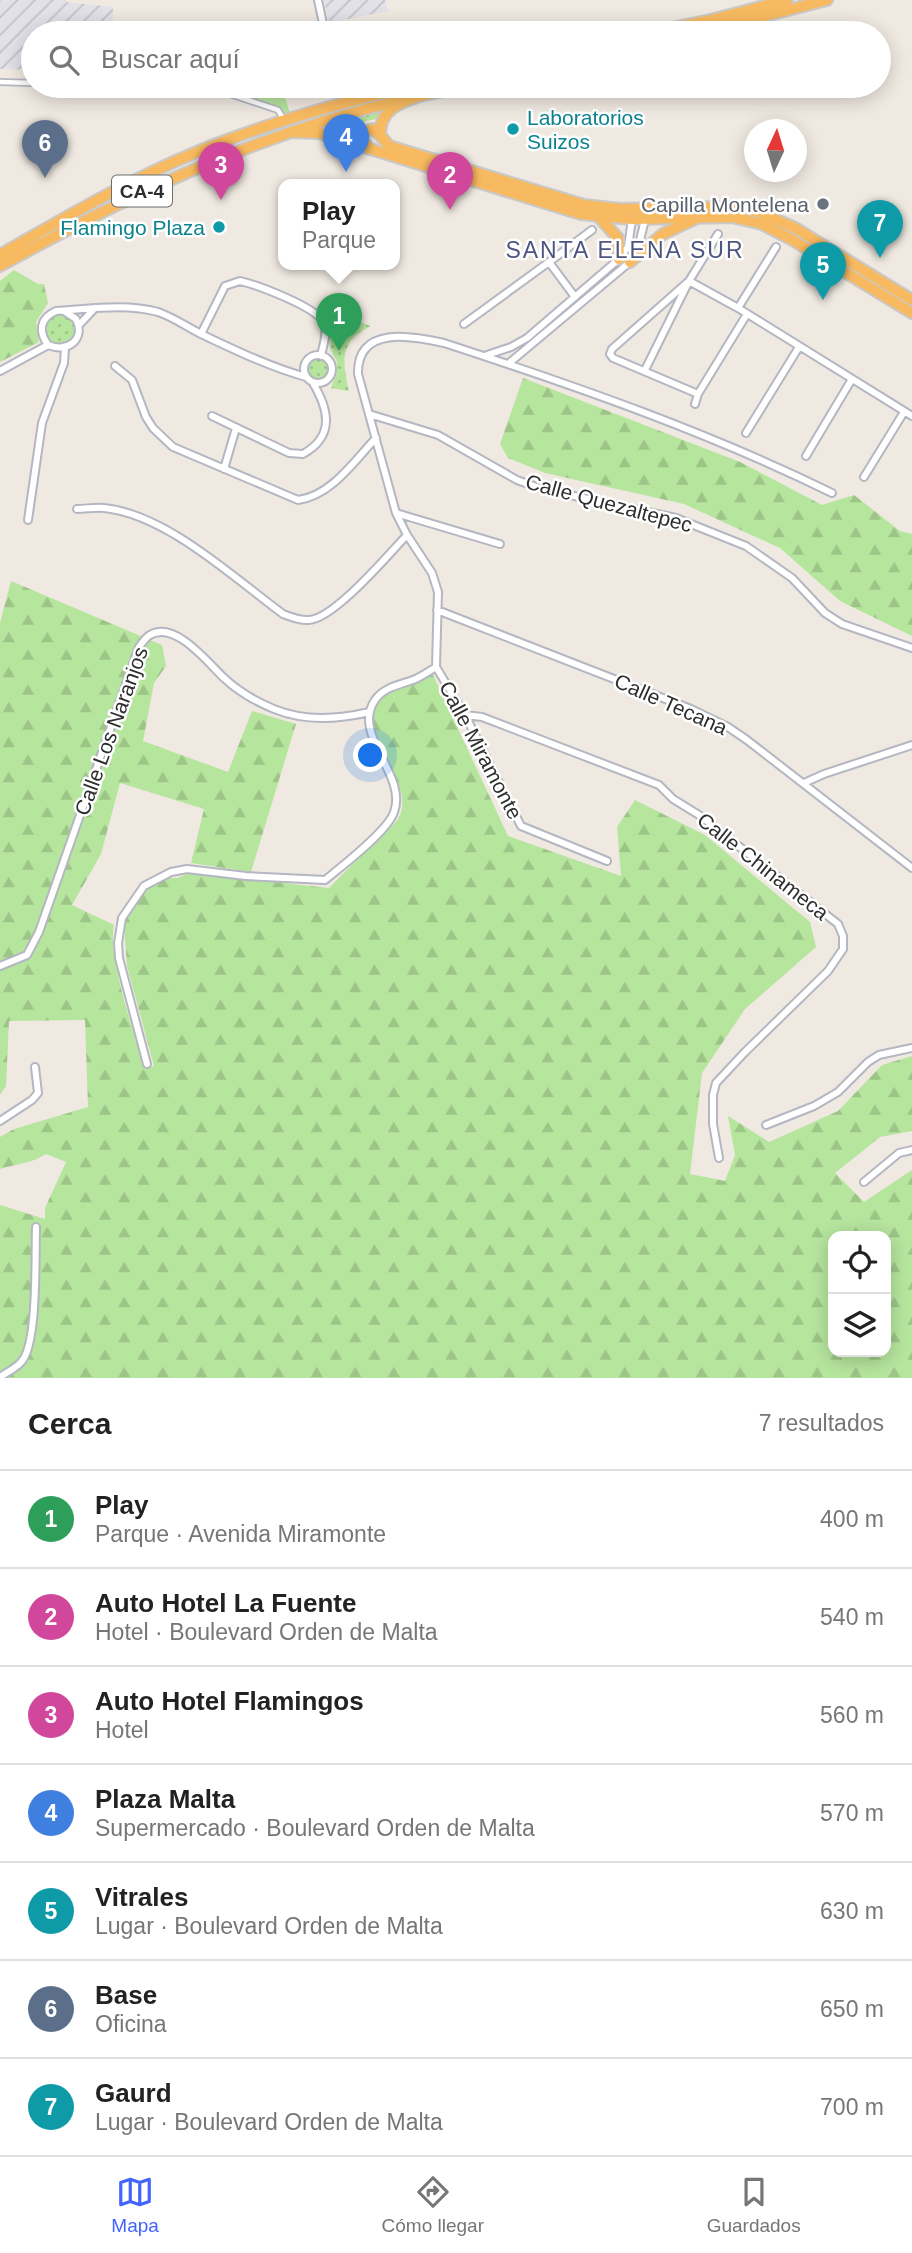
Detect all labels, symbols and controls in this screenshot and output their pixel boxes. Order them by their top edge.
search box [21,21,891,98]
icon: search [45,41,83,79]
text: Buscar aquí [101,44,240,74]
place label: Laboratorios Suizos [527,106,644,153]
pin: 4 [323,114,369,172]
north arrow [744,119,807,182]
pin: 6 [22,120,68,178]
marker: Laboratorios Suizos [505,121,521,137]
pin: 3 [198,142,244,200]
pin: 2 [427,152,473,210]
road number: CA-4 [112,176,172,206]
popup [278,179,400,270]
place label: Capilla Montelena [641,193,809,216]
text: Play [302,196,355,226]
marker: Capilla Montelena [815,196,831,212]
pin: 7 [857,200,903,258]
place label: Flamingo Plaza [60,216,205,239]
marker: Flamingo Plaza [211,219,227,235]
text: Parque [302,227,376,253]
district label: SANTA ELENA SUR [505,237,745,263]
pin: 5 [800,242,846,300]
pin: 1 [316,293,362,351]
street label: Calle Quezaltepec [523,470,695,536]
street label: Calle Los Naranjos [70,644,152,818]
street label: Calle Tecana [611,669,731,739]
street label: Calle Miramonte [435,677,527,823]
your location [353,738,387,772]
street label: Calle Chinameca [693,808,833,924]
map controls [828,1231,891,1357]
button: locate [828,1231,891,1294]
button: layers [828,1294,891,1357]
text: Cerca [28,1407,111,1440]
text: 7 resultados [759,1410,884,1436]
text: Play [95,1490,149,1520]
text: 1 [45,1506,57,1532]
text: 400 m [820,1506,884,1532]
text: Parque · Avenida Miramonte [95,1521,386,1547]
text: Auto Hotel La Fuente [95,1588,356,1618]
text: 2 [45,1604,57,1630]
text: 540 m [820,1604,884,1630]
text: Hotel · Boulevard Orden de Malta [95,1619,438,1645]
text: Auto Hotel Flamingos [95,1686,364,1716]
text: 3 [45,1702,57,1728]
text: 560 m [820,1702,884,1728]
text: Hotel [95,1717,149,1743]
text: Plaza Malta [95,1784,235,1814]
text: 4 [45,1800,57,1826]
text: 570 m [820,1800,884,1826]
text: Supermercado · Boulevard Orden de Malta [95,1815,535,1841]
text: Vitrales [95,1882,188,1912]
text: 5 [45,1898,57,1924]
text: 630 m [820,1898,884,1924]
text: Lugar · Boulevard Orden de Malta [95,1913,443,1939]
text: Base [95,1980,157,2010]
text: 6 [45,1996,57,2022]
text: 650 m [820,1996,884,2022]
text: Oficina [95,2011,167,2037]
text: Gaurd [95,2078,172,2108]
text: 7 [45,2094,57,2120]
text: 700 m [820,2094,884,2120]
text: Lugar · Boulevard Orden de Malta [95,2109,443,2135]
tab: Mapa [111,2173,159,2237]
tab: Cómo llegar [382,2173,484,2237]
tab: Guardados [707,2173,801,2237]

